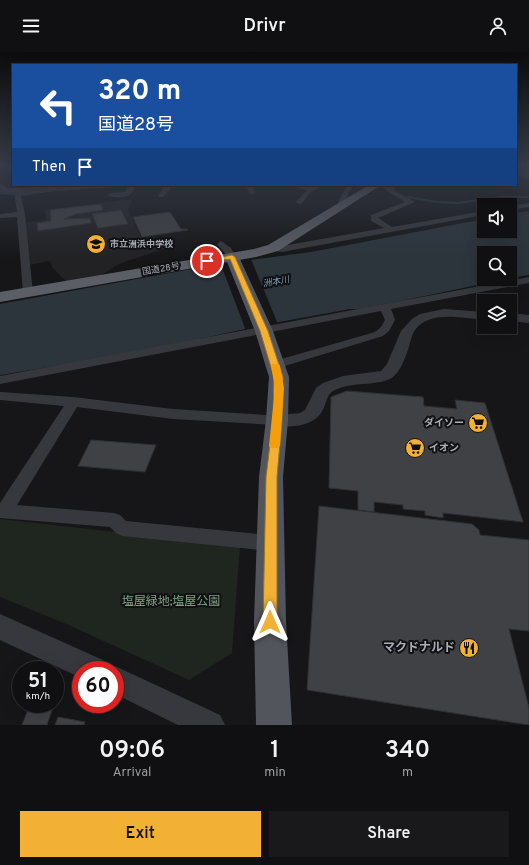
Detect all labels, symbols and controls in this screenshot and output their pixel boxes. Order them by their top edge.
icon: menu [20,15,42,37]
text: Drivr [243,15,286,38]
icon: person [487,15,509,37]
text: 320 m [98,74,181,110]
icon: left [32,80,84,132]
text: 国道28号 [98,114,174,137]
icon: arrive [74,156,96,178]
text: Then [32,158,66,177]
map controls [477,198,517,334]
button: sound [477,198,517,238]
school or university icon: 市立洲浜中学校 [85,233,107,255]
place label: 市立洲浜中学校 [110,239,174,250]
pin [190,244,224,278]
button: search [477,246,517,286]
icon: arrive [196,250,218,272]
street label: 国道28号 [141,260,181,278]
water label: 洲本川 [262,274,291,290]
button: layers [477,294,517,334]
supermarket icon: ダイソー [467,412,489,434]
place label: ダイソー [424,417,464,430]
supermarket icon: イオン [404,437,426,459]
place label: イオン [429,442,459,455]
park label: 塩屋緑地;塩屋公園 [122,594,220,610]
position arrow [249,601,291,643]
restaurant icon: マクドナルド [458,637,480,659]
place label: マクドナルド [383,640,455,656]
speed limit sign: 60 [72,661,124,713]
text: 51 [28,669,48,695]
text: km/h [26,690,50,703]
text: 09:06 [99,736,165,766]
text: 1 [270,736,280,766]
text: 340 [385,736,430,766]
text: Arrival [113,765,151,781]
text: min [264,765,286,781]
text: m [402,765,413,781]
button: Exit [20,811,261,857]
button: Share [269,811,509,857]

